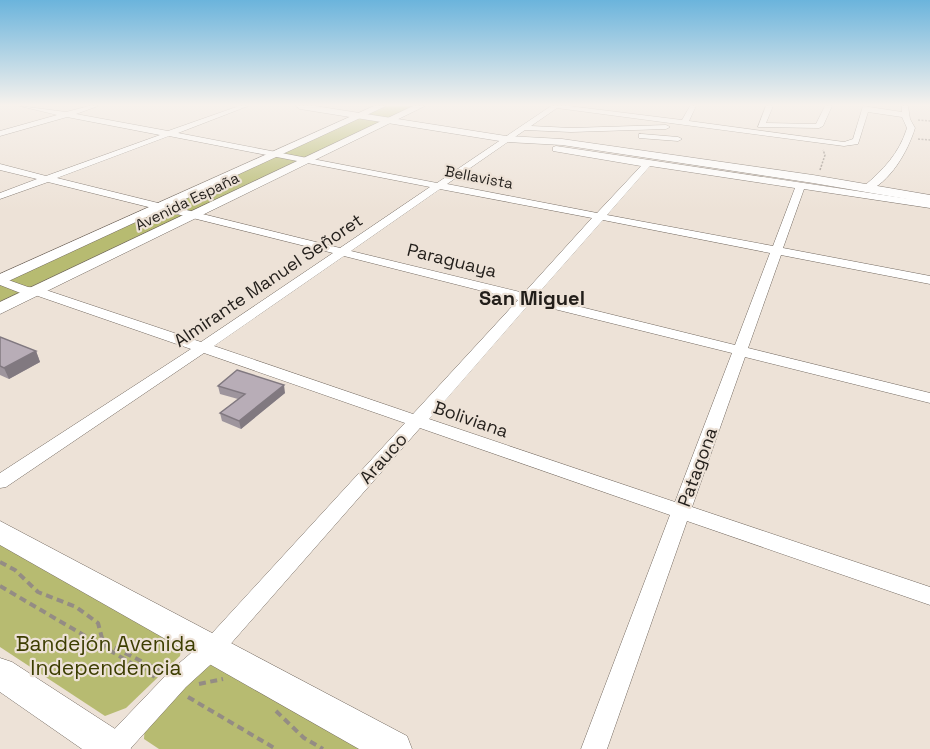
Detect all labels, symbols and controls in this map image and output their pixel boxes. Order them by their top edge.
street label: Bellavista [443,161,515,193]
street label: Avenida España [132,167,242,234]
street label: Almirante Manuel Señoret [169,208,367,352]
street label: Paraguaya [405,238,499,282]
district label: San Miguel [479,285,585,311]
street label: Boliviana [431,395,511,443]
street label: Patagona [672,424,722,510]
street label: Arauco [354,428,412,488]
park label: Bandejón Avenida Independencia [16,630,196,681]

